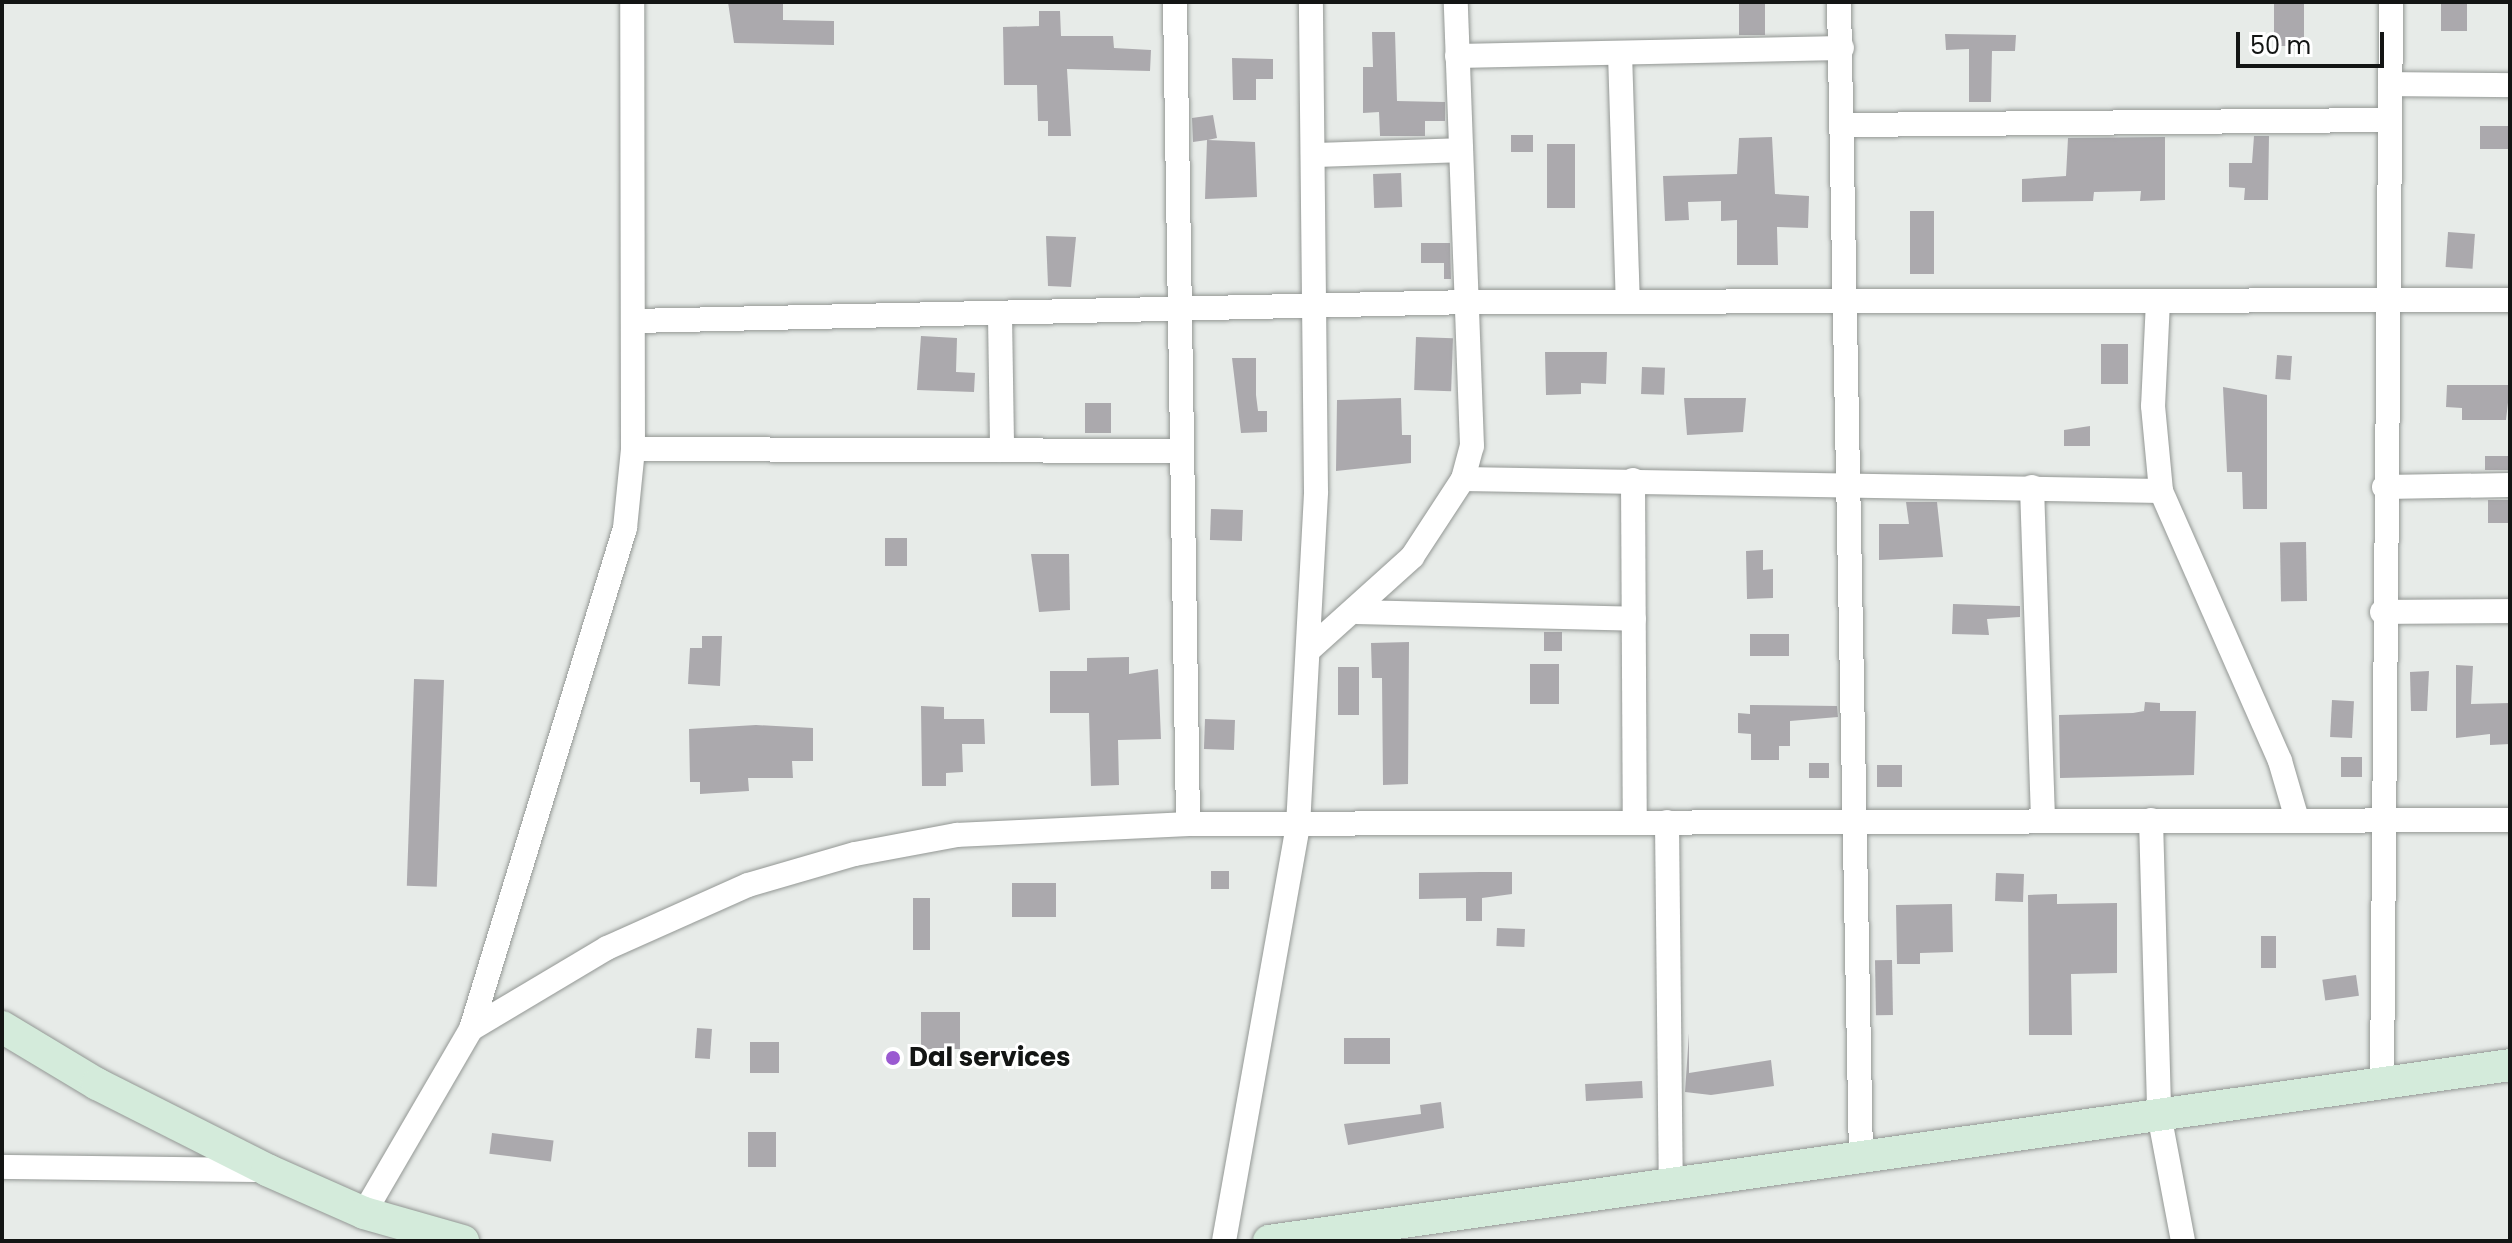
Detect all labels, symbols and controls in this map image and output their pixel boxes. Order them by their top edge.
scale bar [2240,16,2388,66]
text: 50 m [2250,29,2311,62]
place label: Dal services [909,1042,1071,1074]
marker: Dal services [884,1049,902,1067]

